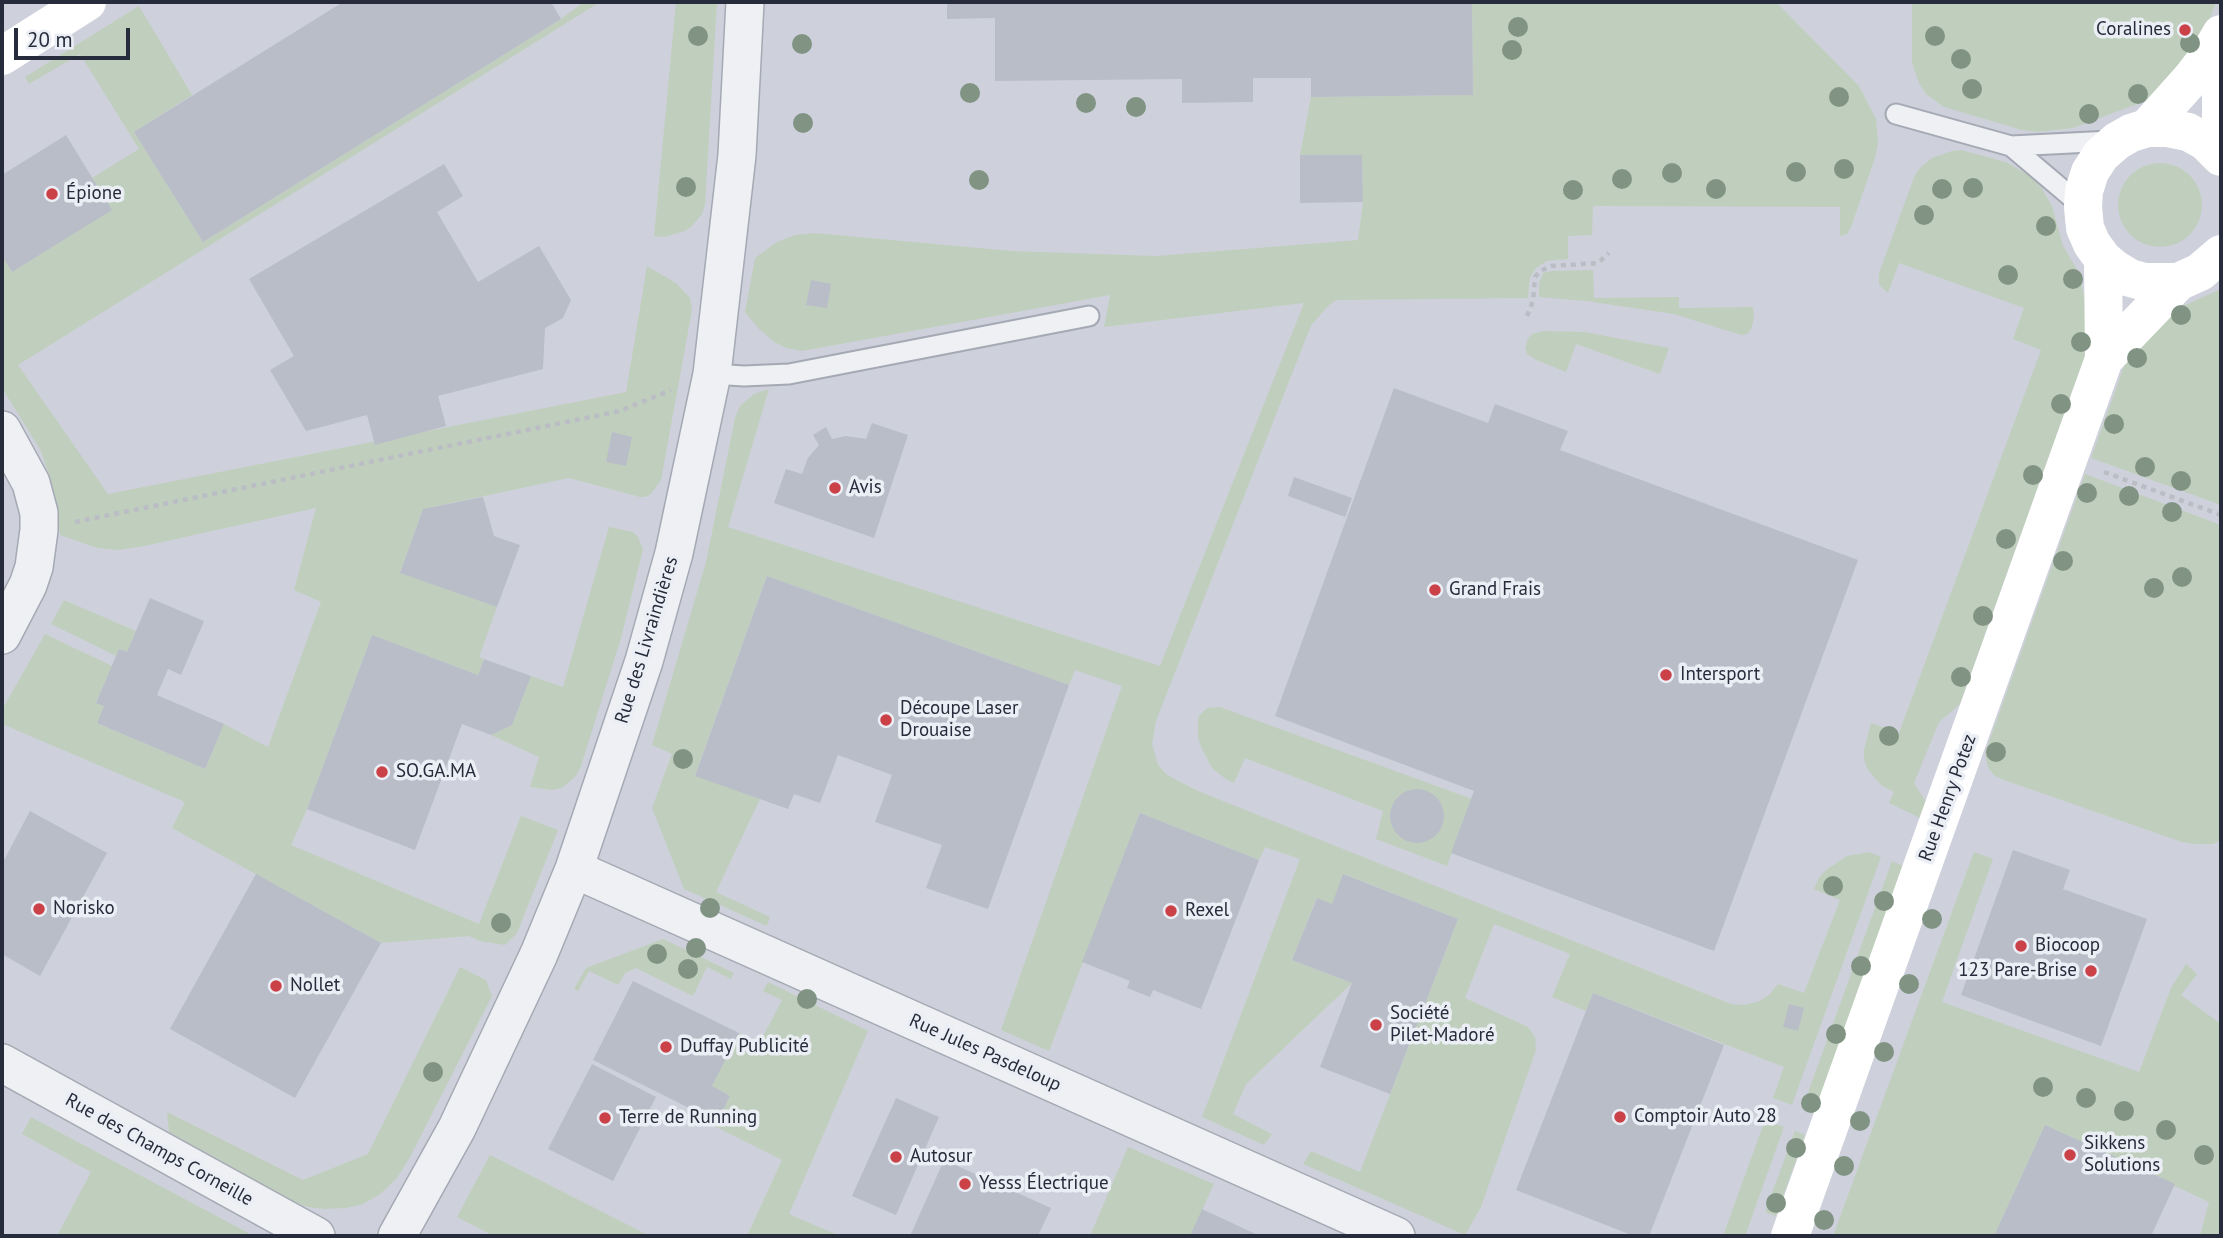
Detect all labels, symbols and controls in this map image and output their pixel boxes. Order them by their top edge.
scale bar [18,14,133,58]
place label: Coralines [2096,19,2171,41]
marker: Coralines [2177,22,2193,38]
text: 20 m [27,26,73,53]
place label: Épione [66,183,122,205]
marker: Épione [44,186,60,202]
place label: Avis [849,477,882,499]
marker: Avis [827,480,843,496]
street label: Rue des Livraindières [611,554,683,726]
place label: Grand Frais [1449,579,1541,601]
marker: Grand Frais [1427,582,1443,598]
place label: Intersport [1680,664,1760,686]
marker: Intersport [1658,667,1674,683]
place label: Découpe Laser Drouaise [900,698,1018,742]
marker: Découpe Laser Drouaise [878,712,894,728]
street label: Rue Henry Potez [1914,731,1982,865]
place label: SO.GA.MA [396,761,476,783]
marker: SO.GA.MA [374,764,390,780]
place label: Norisko [53,898,115,920]
place label: Rexel [1185,900,1229,922]
marker: Norisko [31,901,47,917]
marker: Rexel [1163,903,1179,919]
place label: Biocoop [2035,935,2100,957]
marker: Biocoop [2013,938,2029,954]
place label: 123 Pare-Brise [1958,960,2077,982]
marker: 123 Pare-Brise [2083,963,2099,979]
place label: Nollet [290,975,340,997]
marker: Nollet [268,978,284,994]
place label: Société Pilet-Madoré [1390,1003,1495,1047]
street label: Rue Jules Pasdeloup [906,1009,1064,1097]
marker: Société Pilet-Madoré [1368,1017,1384,1033]
place label: Duffay Publicité [680,1036,809,1058]
marker: Duffay Publicité [658,1039,674,1055]
street label: Rue des Champs Corneille [61,1089,257,1211]
place label: Comptoir Auto 28 [1634,1106,1777,1128]
place label: Terre de Running [619,1107,757,1129]
marker: Comptoir Auto 28 [1612,1109,1628,1125]
marker: Terre de Running [597,1110,613,1126]
place label: Sikkens Solutions [2084,1133,2160,1177]
place label: Autosur [910,1146,972,1168]
marker: Sikkens Solutions [2062,1147,2078,1163]
marker: Autosur [888,1149,904,1165]
place label: Yesss Électrique [979,1173,1109,1195]
marker: Yesss Électrique [957,1176,973,1192]

